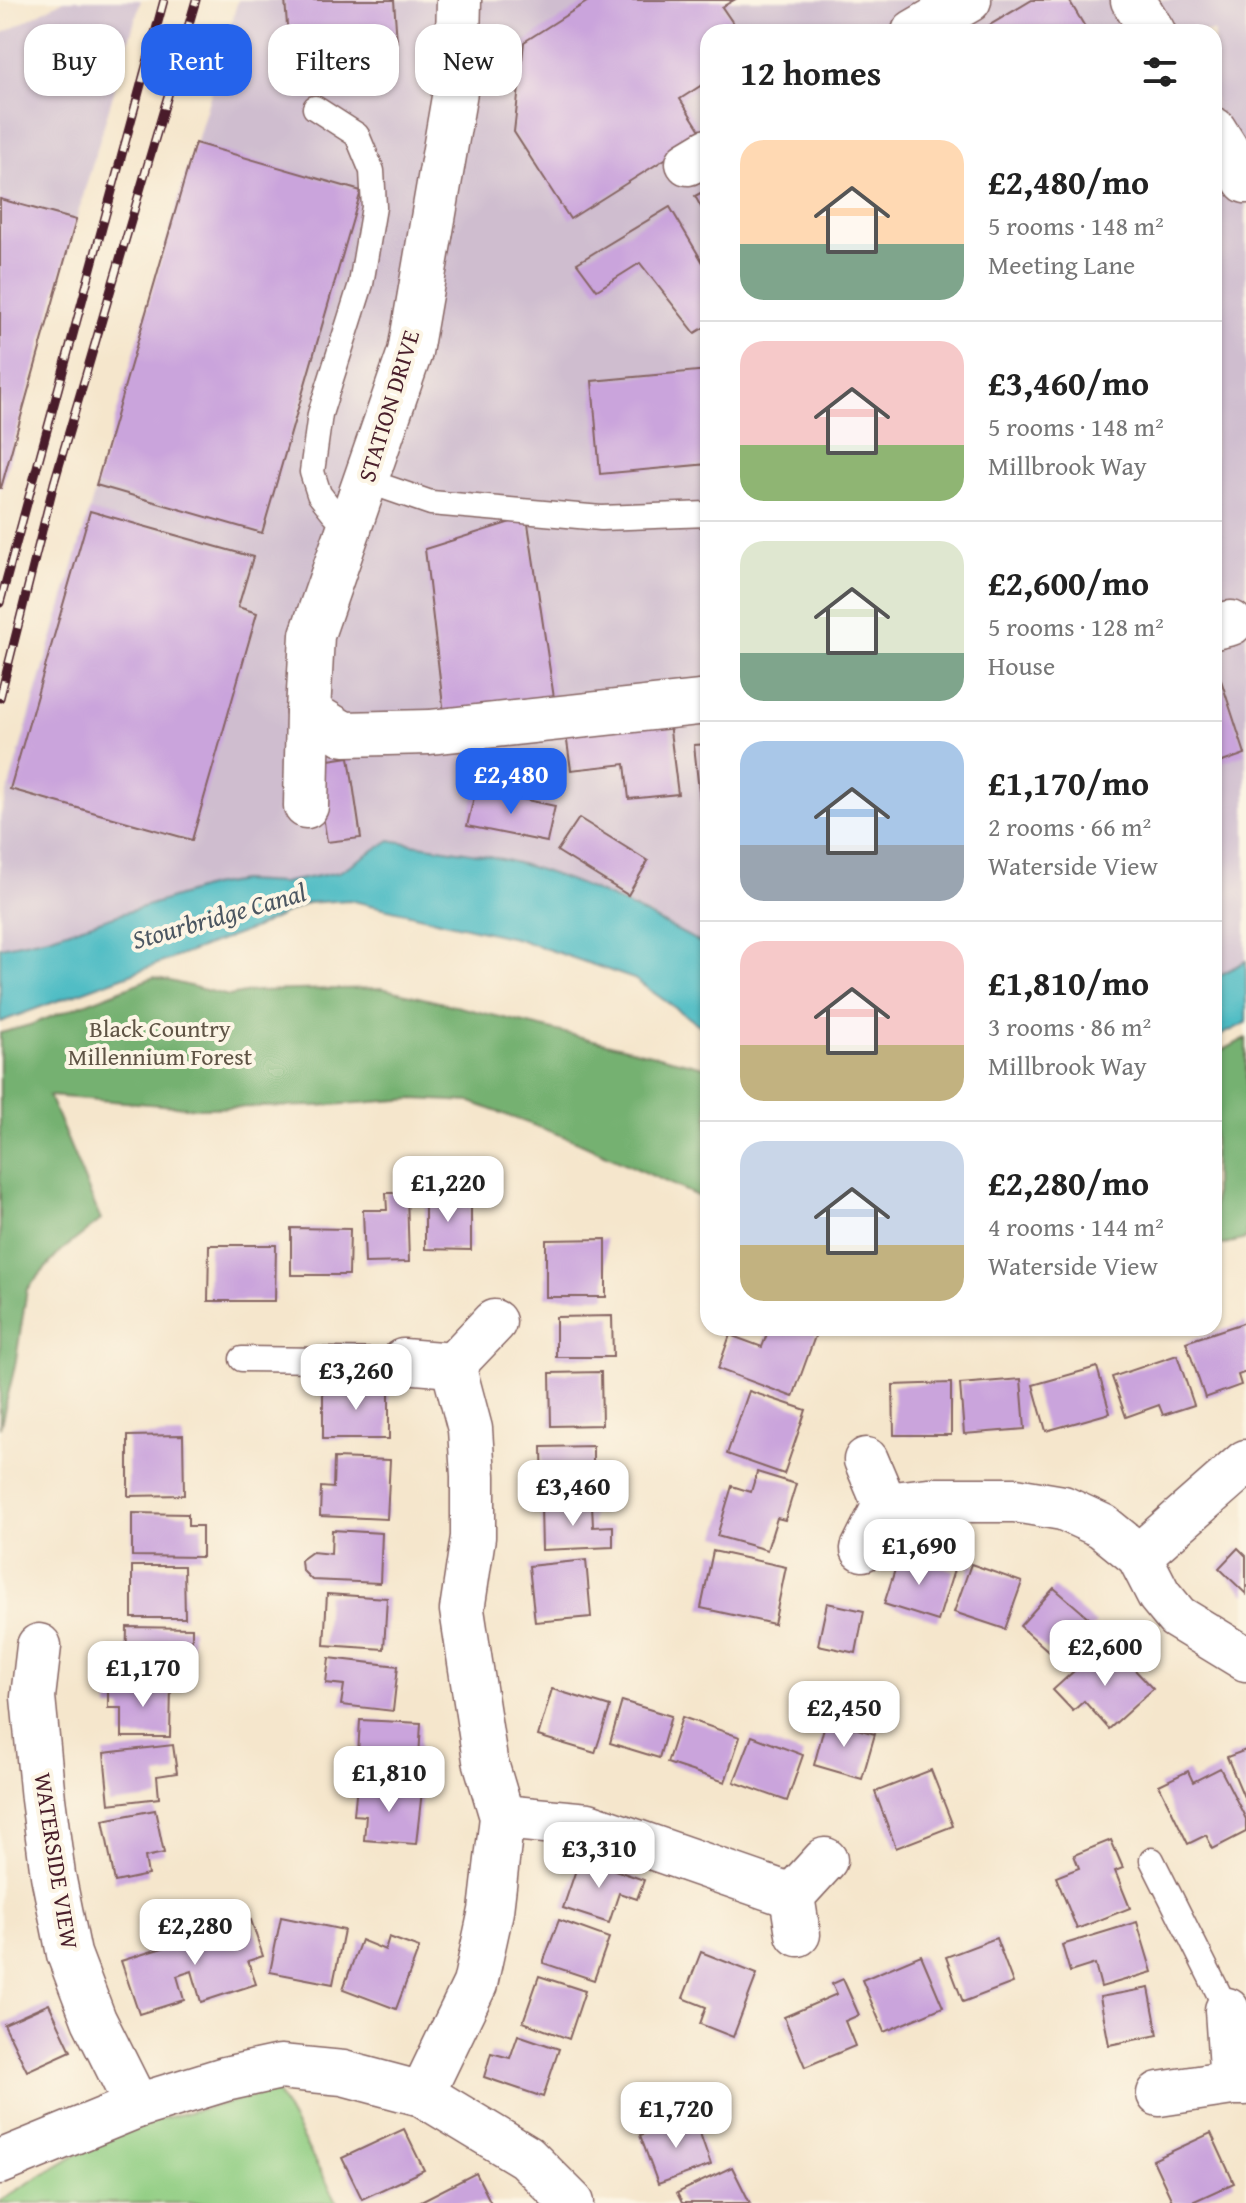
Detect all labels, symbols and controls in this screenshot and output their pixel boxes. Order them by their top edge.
chip: Buy [24,24,125,96]
chip: Rent [141,24,252,96]
chip: Filters [268,24,399,96]
chip: New [415,24,522,96]
text: 12 homes [740,48,881,97]
icon: filters [1138,50,1182,94]
text: £2,480/mo [988,157,1149,206]
icon: home [804,172,900,268]
text: 5 rooms · 148 m² [988,206,1164,245]
text: Meeting Lane [988,245,1135,284]
street label: STATION DRIVE [349,326,428,486]
text: £3,460/mo [988,358,1149,407]
icon: home [804,373,900,469]
text: 5 rooms · 148 m² [988,407,1164,446]
text: Millbrook Way [988,446,1147,485]
text: £2,600/mo [988,558,1149,607]
icon: home [804,573,900,669]
text: 5 rooms · 128 m² [988,607,1164,646]
text: House [988,646,1055,685]
pin: £2,480 [446,748,576,816]
text: £2,480 [474,754,548,793]
text: £1,170/mo [988,758,1149,807]
icon: home [804,773,900,869]
text: 2 rooms · 66 m² [988,807,1151,846]
text: Waterside View [988,846,1158,885]
water label: Stourbridge Canal [127,872,310,959]
text: £1,810/mo [988,958,1149,1007]
icon: home [804,973,900,1069]
text: 3 rooms · 86 m² [988,1007,1151,1046]
park label: Black Country Millennium Forest [68,1011,253,1074]
text: Millbrook Way [988,1046,1147,1085]
pin: £1,220 [383,1156,513,1224]
text: £2,280/mo [988,1158,1149,1207]
text: £1,220 [411,1162,485,1201]
icon: home [804,1173,900,1269]
text: 4 rooms · 144 m² [988,1207,1164,1246]
text: Waterside View [988,1246,1158,1285]
pin: £3,260 [291,1344,421,1412]
text: £3,260 [319,1350,393,1389]
pin: £3,460 [508,1460,638,1528]
text: £3,460 [536,1466,610,1505]
pin: £1,690 [854,1519,984,1587]
text: £1,690 [882,1525,956,1564]
pin: £2,600 [1040,1620,1170,1688]
text: £2,600 [1068,1626,1142,1665]
pin: £1,170 [78,1641,208,1709]
text: £1,170 [106,1647,180,1686]
pin: £2,450 [779,1681,909,1749]
text: £2,450 [807,1687,881,1726]
pin: £1,810 [324,1746,454,1814]
text: £1,810 [352,1752,426,1791]
street label: WATERSIDE VIEW [25,1770,88,1952]
pin: £3,310 [534,1822,664,1890]
text: £3,310 [562,1828,636,1867]
pin: £2,280 [130,1899,260,1967]
text: £2,280 [158,1905,232,1944]
pin: £1,720 [611,2082,741,2150]
text: £1,720 [639,2088,713,2127]

